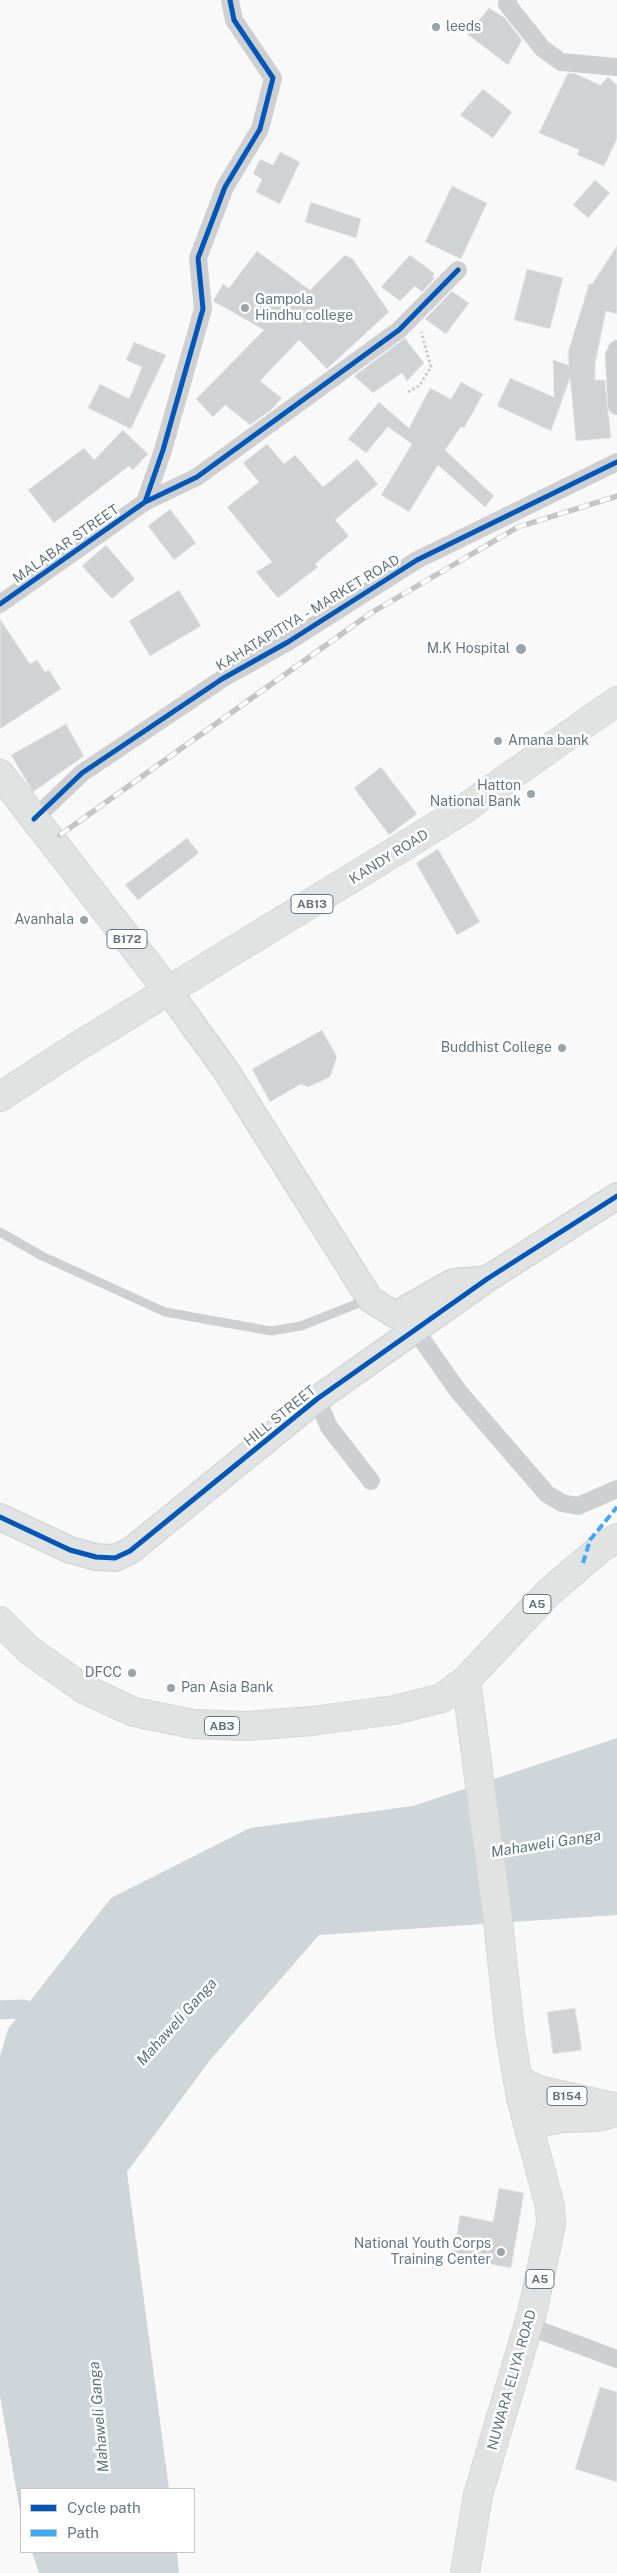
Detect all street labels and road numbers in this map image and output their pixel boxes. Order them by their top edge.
street label: MALABAR STREET [10,501,122,587]
street label: KAHATAPITIYA - MARKET ROAD [213,551,403,675]
street label: KANDY ROAD [346,826,432,888]
road number: AB13 [291,894,333,914]
road number: B172 [107,930,147,949]
street label: HILL STREET [241,1382,319,1450]
road number: A5 [523,1595,551,1614]
road number: AB3 [204,1716,240,1735]
road number: B154 [547,2086,587,2106]
road number: A5 [526,2270,554,2288]
street label: NUWARA ELIYA ROAD [484,2308,540,2452]

